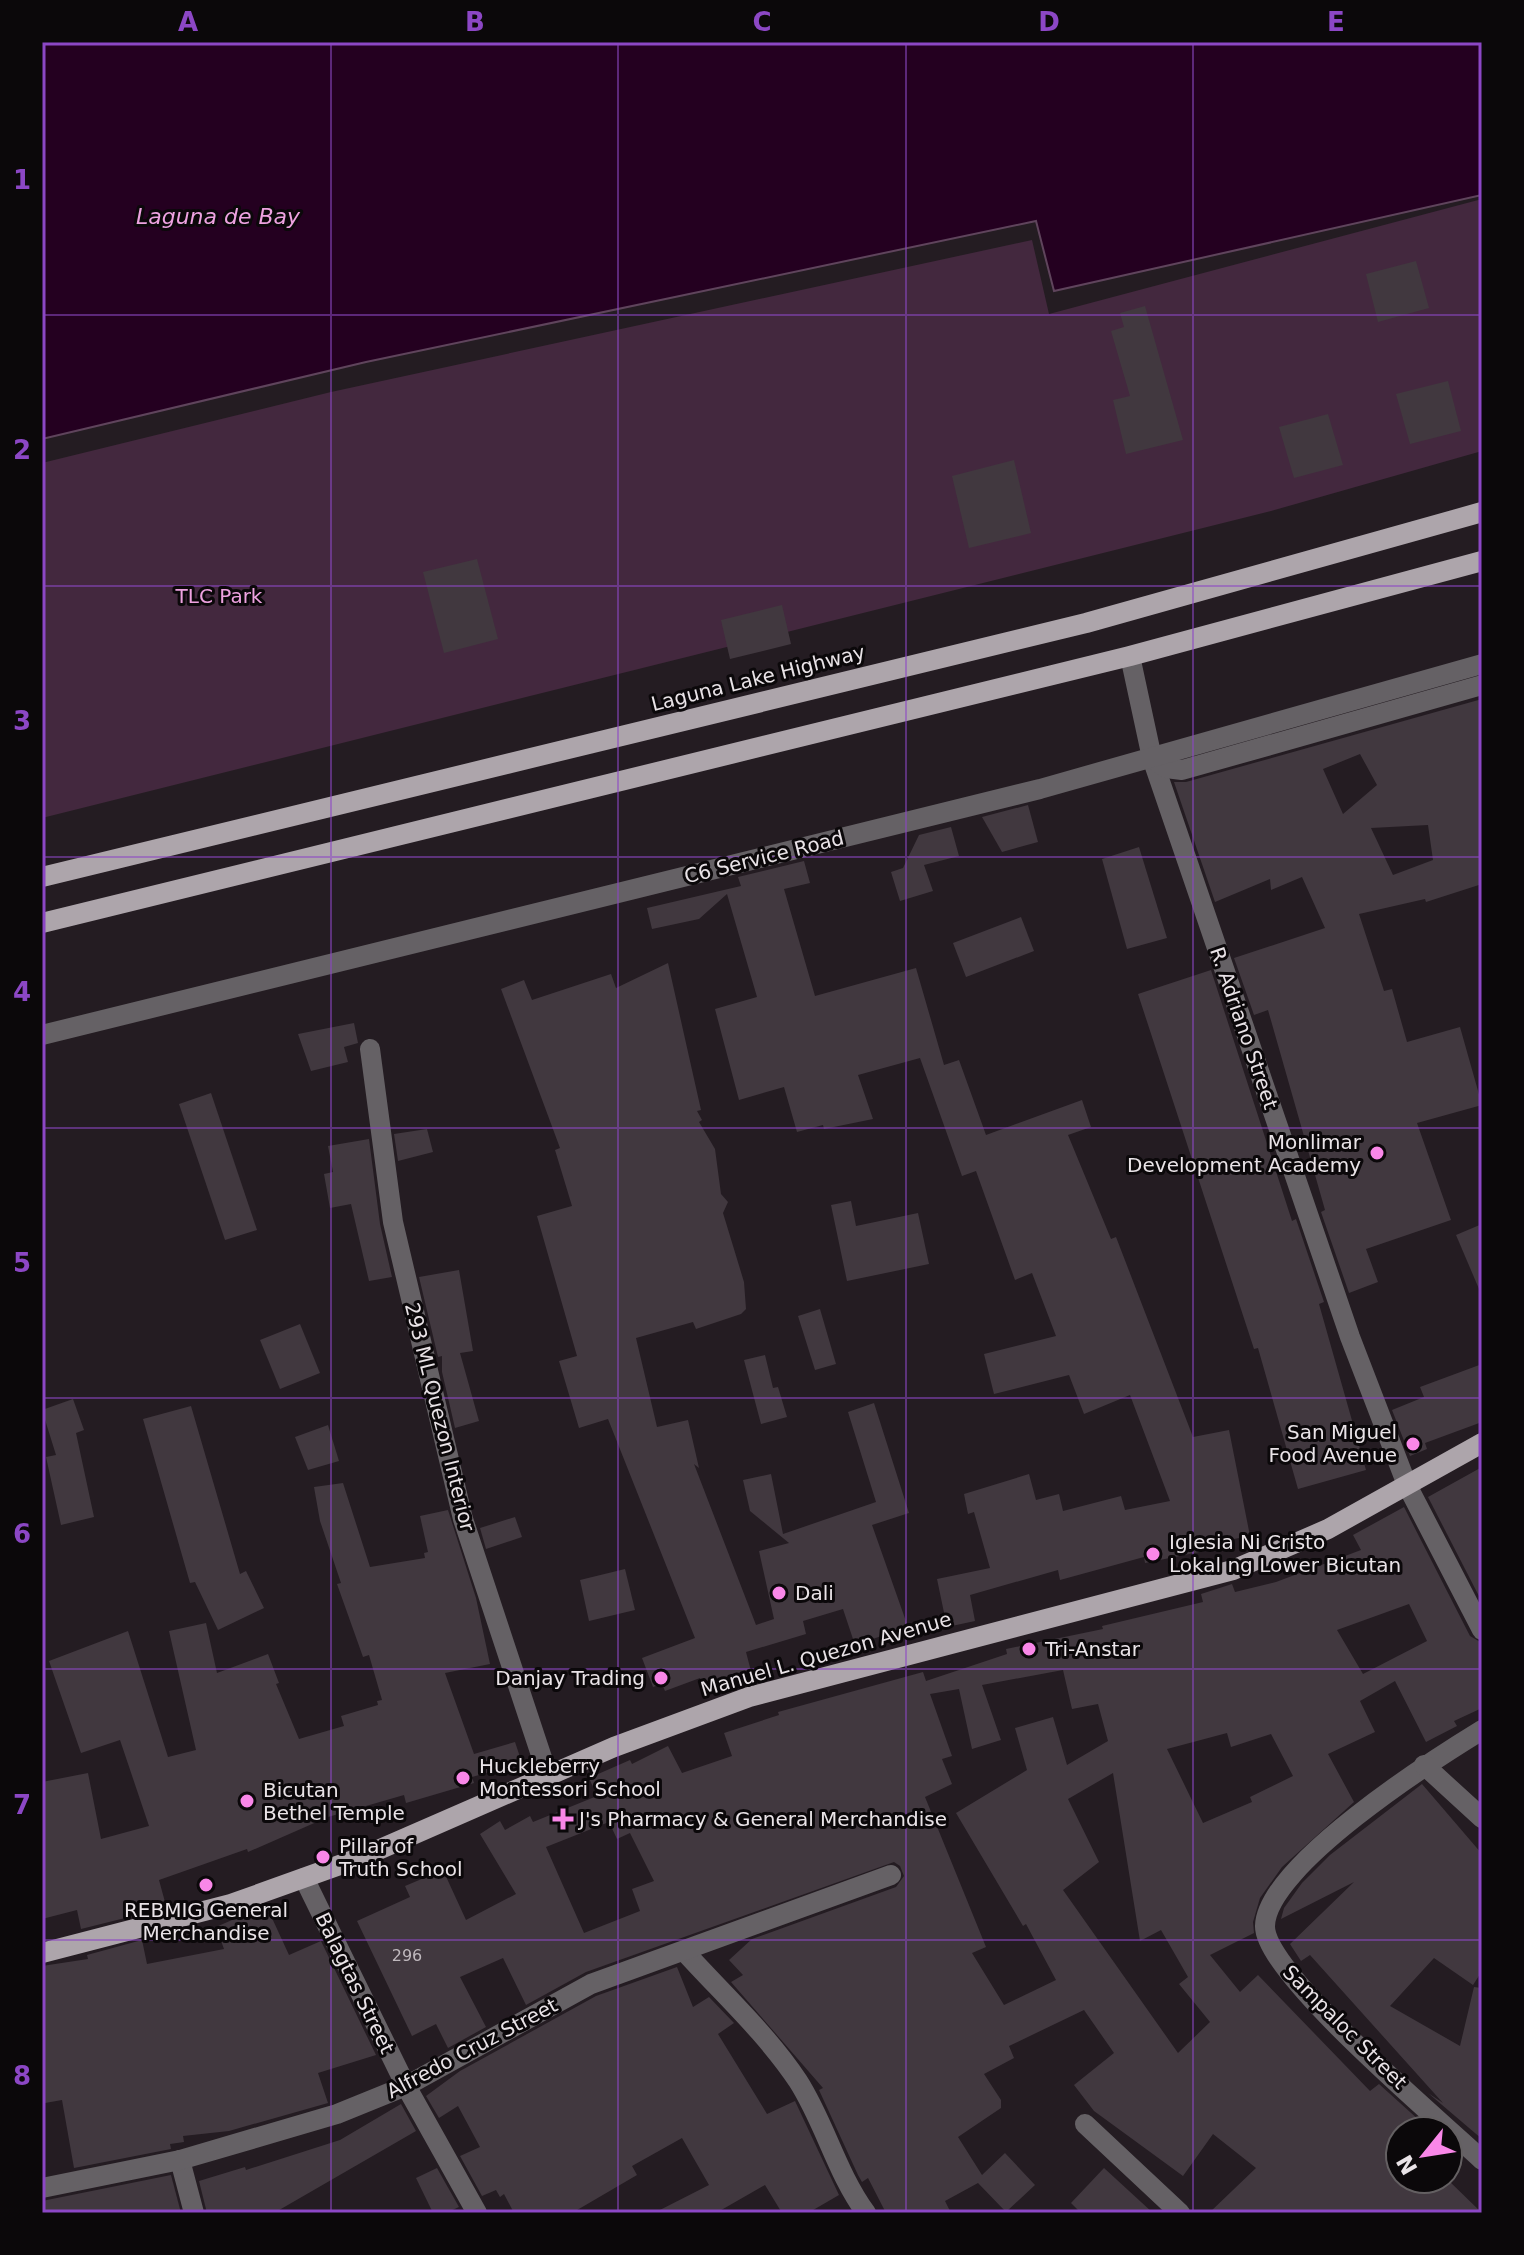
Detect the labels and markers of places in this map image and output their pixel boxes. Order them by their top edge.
place label: Monlimar Development Academy [1127,1130,1362,1177]
marker: Monlimar Development Academy [1368,1144,1386,1162]
place label: San Miguel Food Avenue [1268,1420,1397,1467]
marker: San Miguel Food Avenue [1404,1435,1422,1453]
place label: Iglesia Ni Cristo Lokal ng Lower Bicutan [1169,1530,1401,1577]
marker: Iglesia Ni Cristo Lokal ng Lower Bicutan [1144,1545,1162,1563]
place label: Dali [795,1581,834,1605]
marker: Dali [770,1584,788,1602]
place label: Tri-Anstar [1044,1637,1141,1661]
marker: Tri-Anstar [1020,1640,1038,1658]
place label: Danjay Trading [495,1666,645,1690]
marker: Danjay Trading [652,1669,670,1687]
place label: Huckleberry Montessori School [479,1754,661,1801]
marker: Huckleberry Montessori School [454,1769,472,1787]
place label: Bicutan Bethel Temple [263,1778,405,1825]
marker: Bicutan Bethel Temple [238,1792,256,1810]
place label: J's Pharmacy & General Merchandise [577,1807,947,1831]
marker: J's Pharmacy & General Merchandise [554,1810,572,1828]
place label: Pillar of Truth School [338,1834,462,1881]
marker: Pillar of Truth School [314,1848,332,1866]
marker: REBMIG General Merchandise [197,1876,215,1894]
place label: REBMIG General Merchandise [124,1898,288,1945]

